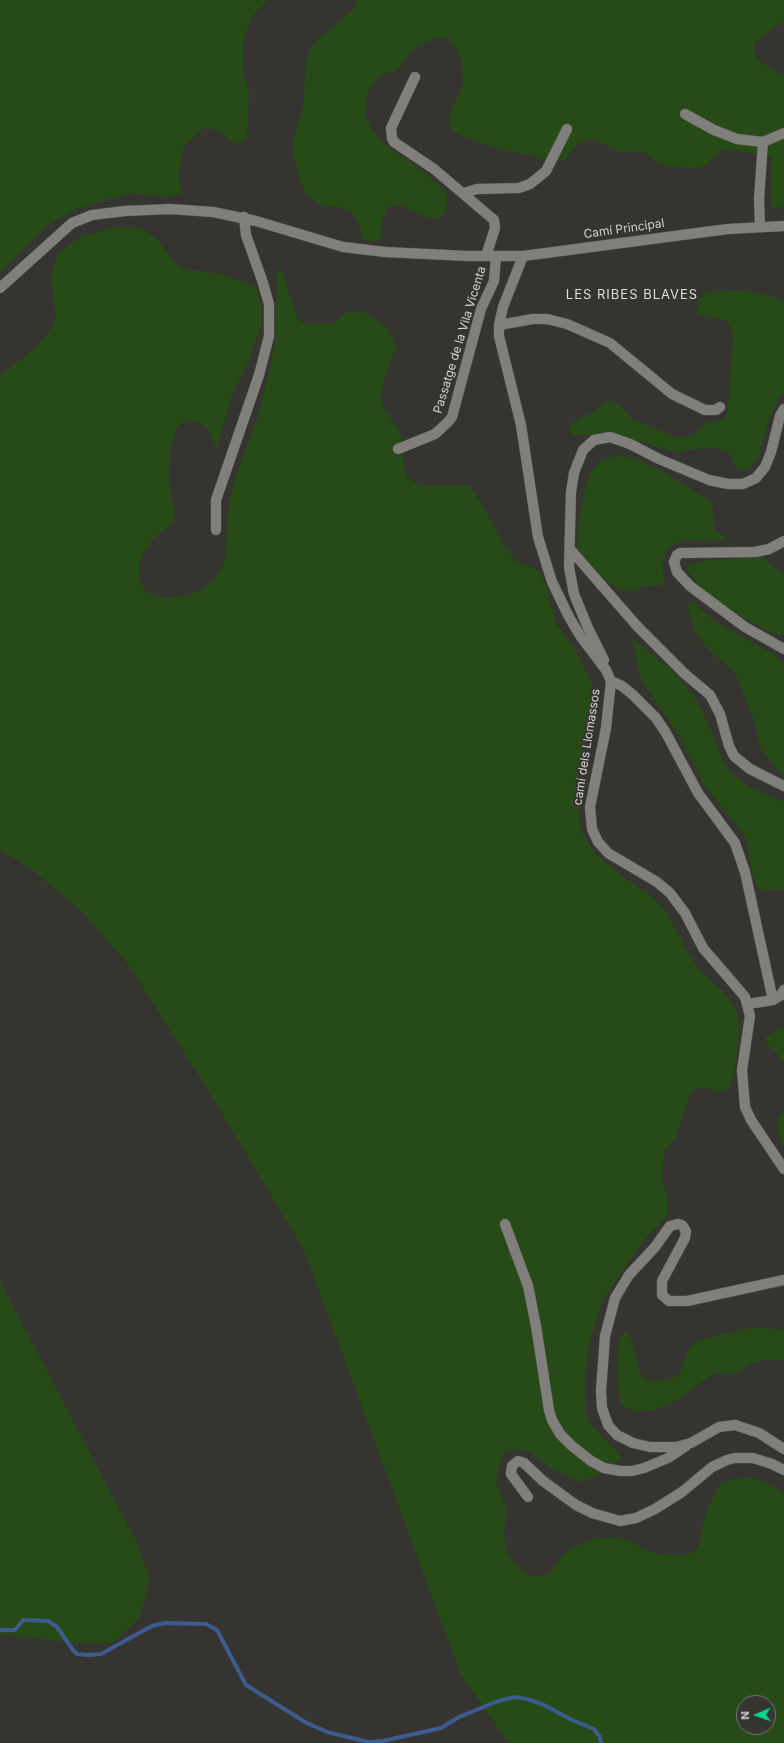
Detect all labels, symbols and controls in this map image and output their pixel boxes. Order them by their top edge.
street label: Camí Principal [583,216,665,242]
street label: Passatge de la Vila Vicenta [431,265,489,415]
district label: LES RIBES BLAVES [566,287,698,303]
street label: camí dels Llomassos [571,688,603,806]
north arrow [736,1695,776,1735]
text: N [738,1711,752,1720]

